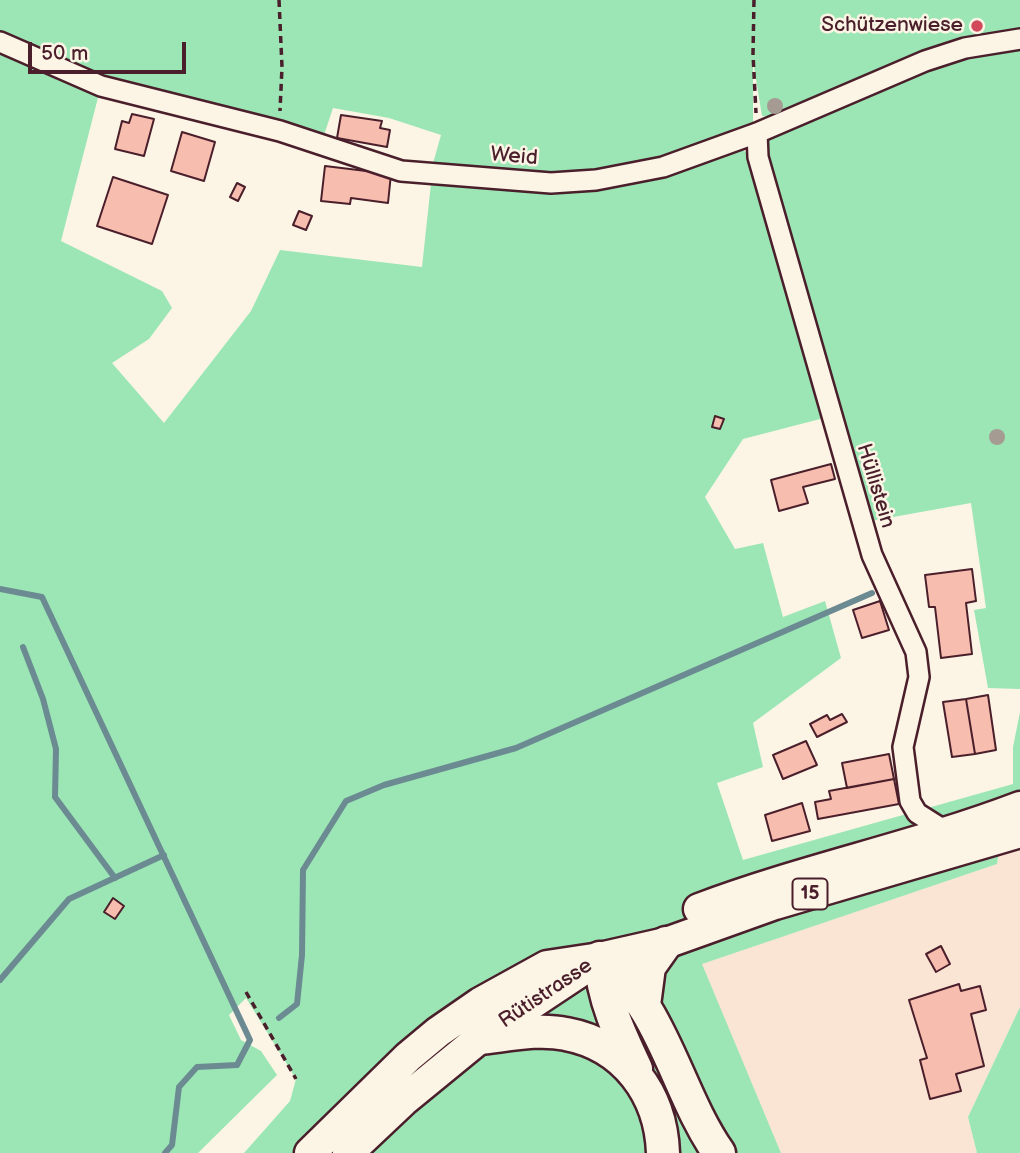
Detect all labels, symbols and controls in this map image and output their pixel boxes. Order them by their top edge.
place label: Schützenwiese [821,13,963,39]
marker: Schützenwiese [969,18,985,34]
scale bar [32,28,189,72]
text: 50 m [41,41,88,66]
street label: Weid [489,142,539,172]
street label: Hüllistein [850,441,900,531]
road number: 15 [792,878,828,909]
street label: Rütistrasse [494,954,598,1034]

